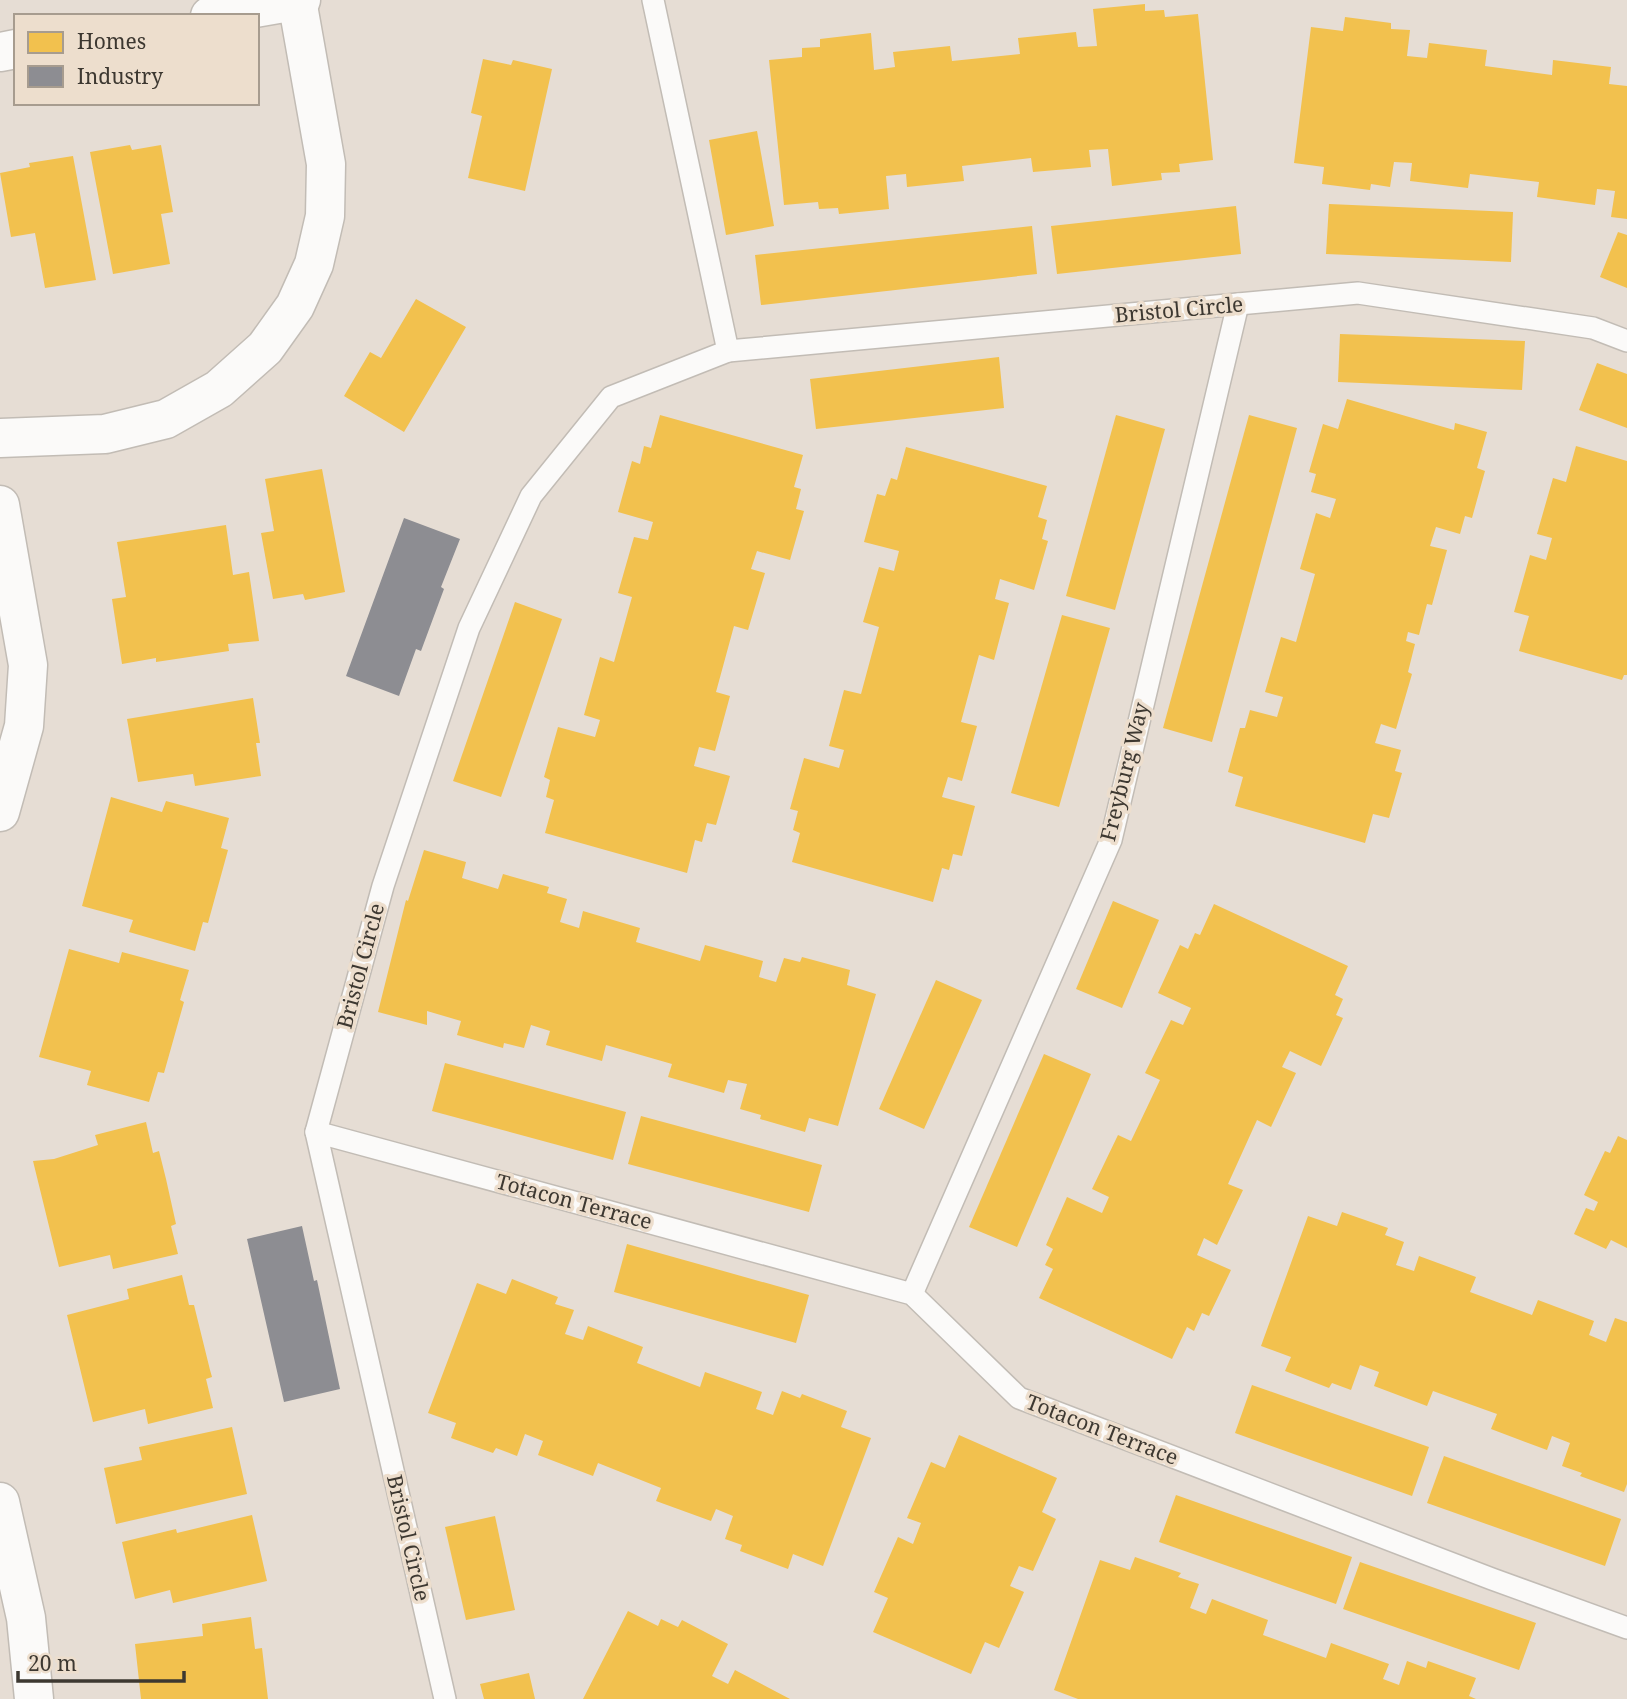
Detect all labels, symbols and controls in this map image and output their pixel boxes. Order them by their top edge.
legend [14,14,259,105]
text: Homes [77,27,146,55]
text: Industry [77,62,163,90]
street label: Bristol Circle [1113,289,1244,329]
street label: Freyburg Way [1093,699,1155,844]
street label: Bristol Circle [330,900,390,1032]
street label: Totacon Terrace [493,1167,655,1235]
street label: Totacon Terrace [1022,1387,1182,1471]
street label: Bristol Circle [381,1472,437,1604]
scale bar [18,1640,184,1684]
text: 20 m [28,1649,77,1677]

